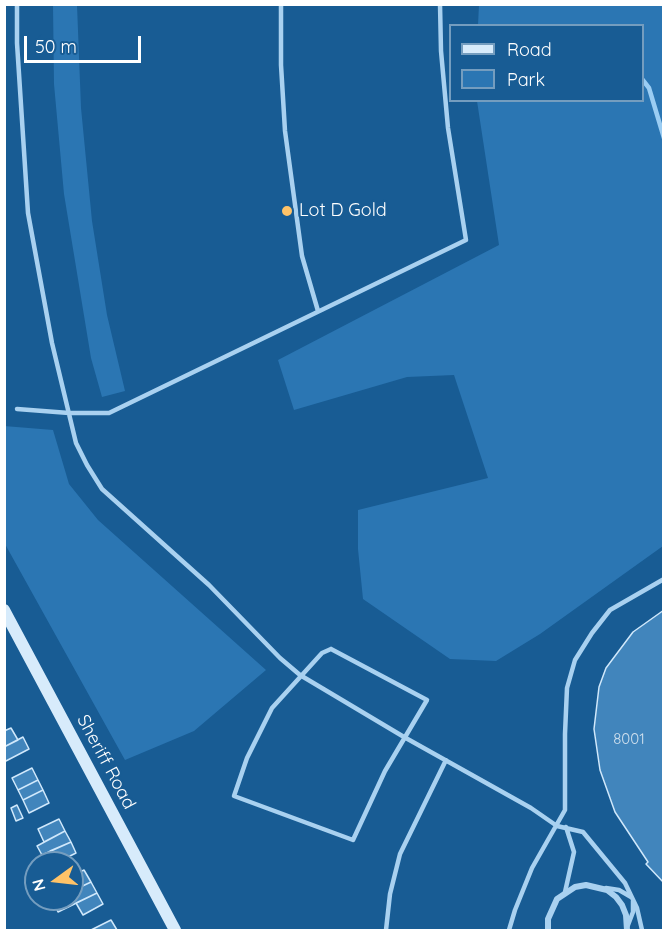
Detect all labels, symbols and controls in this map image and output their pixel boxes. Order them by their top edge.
scale bar [27,24,144,62]
legend [449,24,644,102]
text: 50 m [35,35,77,58]
text: Road [507,38,552,61]
text: Park [507,68,545,91]
place label: Lot D Gold [299,200,387,222]
marker: Lot D Gold [280,204,294,218]
street label: Sheriff Road [72,711,140,813]
house number: 8001 [613,730,645,748]
north arrow [24,851,84,911]
text: N [27,877,50,893]

